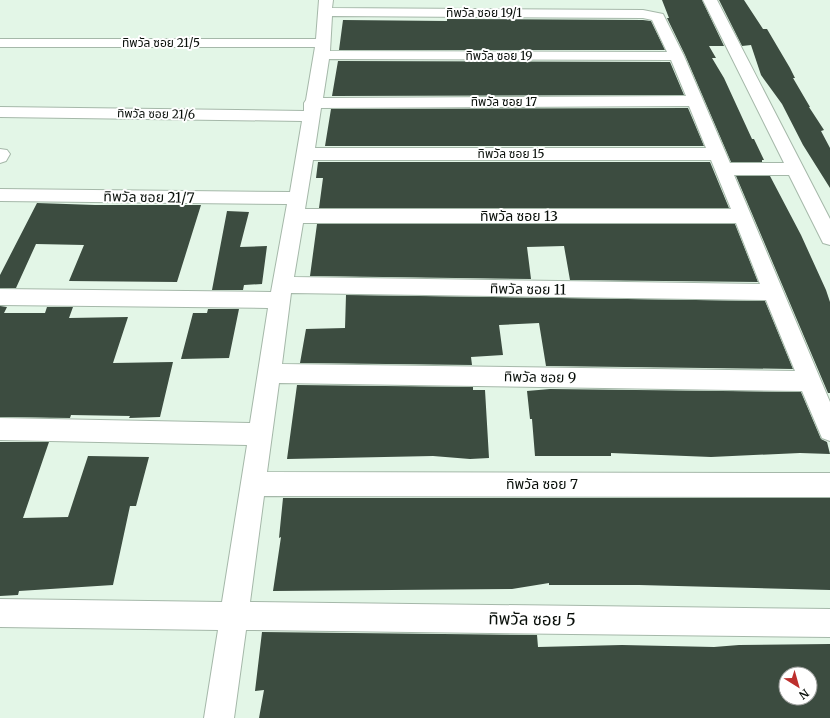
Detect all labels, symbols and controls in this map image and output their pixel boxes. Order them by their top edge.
street label: ทิพวัล ซอย 19/1 [446,5,522,20]
street label: ทิพวัล ซอย 21/5 [122,35,200,50]
street label: ทิพวัล ซอย 19 [466,48,532,63]
street label: ทิพวัล ซอย 17 [471,94,537,109]
street label: ทิพวัล ซอย 21/6 [117,105,195,122]
street label: ทิพวัล ซอย 15 [478,146,544,161]
street label: ทิพวัล ซอย 21/7 [103,187,195,207]
street label: ทิพวัล ซอย 13 [480,207,558,225]
street label: ทิพวัล ซอย 11 [490,279,566,299]
street label: ทิพวัล ซอย 9 [504,367,576,387]
street label: ทิพวัล ซอย 7 [506,475,578,493]
street label: ทิพวัล ซอย 5 [488,607,576,631]
north arrow [778,666,818,706]
text: N [796,686,812,702]

